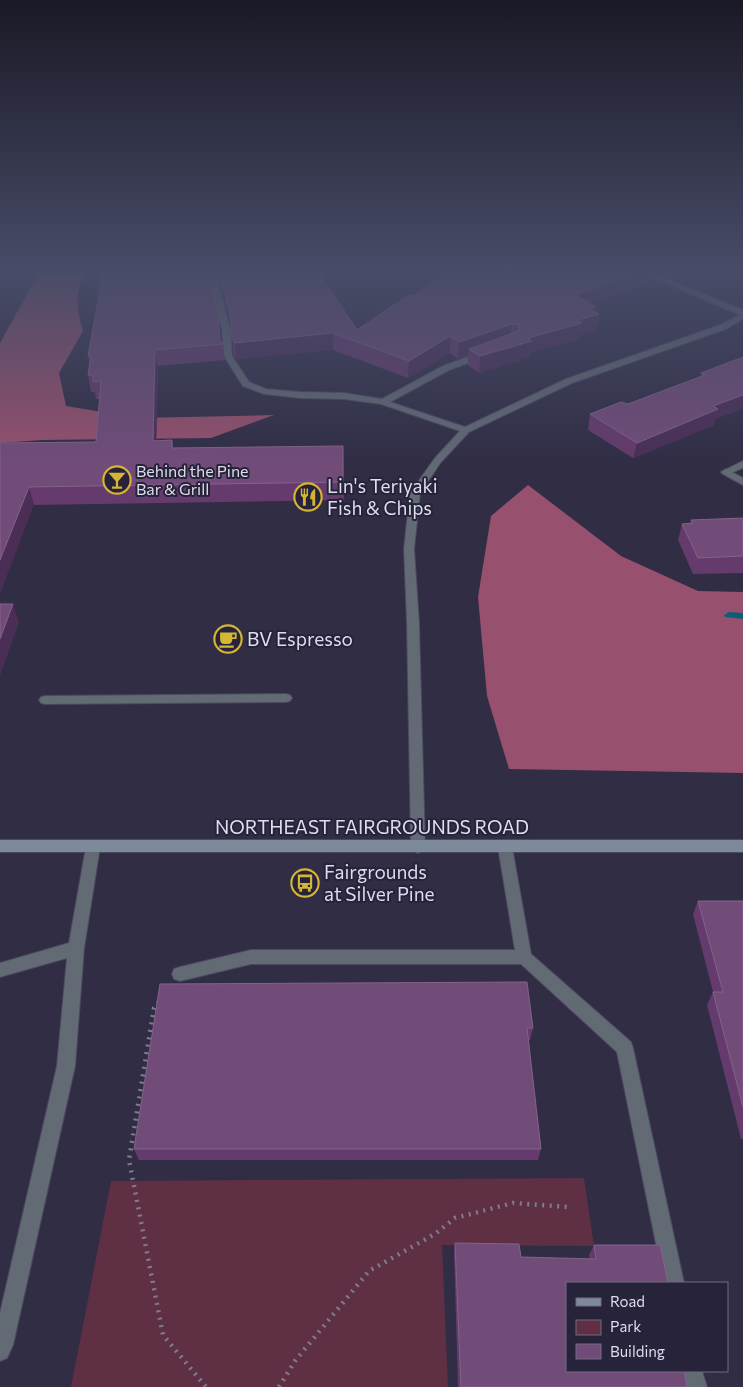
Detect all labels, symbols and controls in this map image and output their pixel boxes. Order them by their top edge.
place label: Behind the Pine Bar & Grill [136,461,249,498]
bar icon: Behind the Pine Bar & Grill [102,465,132,495]
place label: Lin's Teriyaki Fish & Chips [327,474,438,519]
restaurant icon: Lin's Teriyaki Fish & Chips [293,482,323,512]
cafe icon: BV Espresso [213,624,243,654]
place label: BV Espresso [247,627,353,650]
street label: NORTHEAST FAIRGROUNDS ROAD [215,815,529,838]
place label: Fairgrounds at Silver Pine [324,860,435,905]
bus stop icon: Fairgrounds at Silver Pine [290,868,320,898]
legend [566,1282,728,1372]
text: Road [610,1292,645,1310]
text: Park [610,1317,641,1335]
text: Building [610,1342,665,1360]

